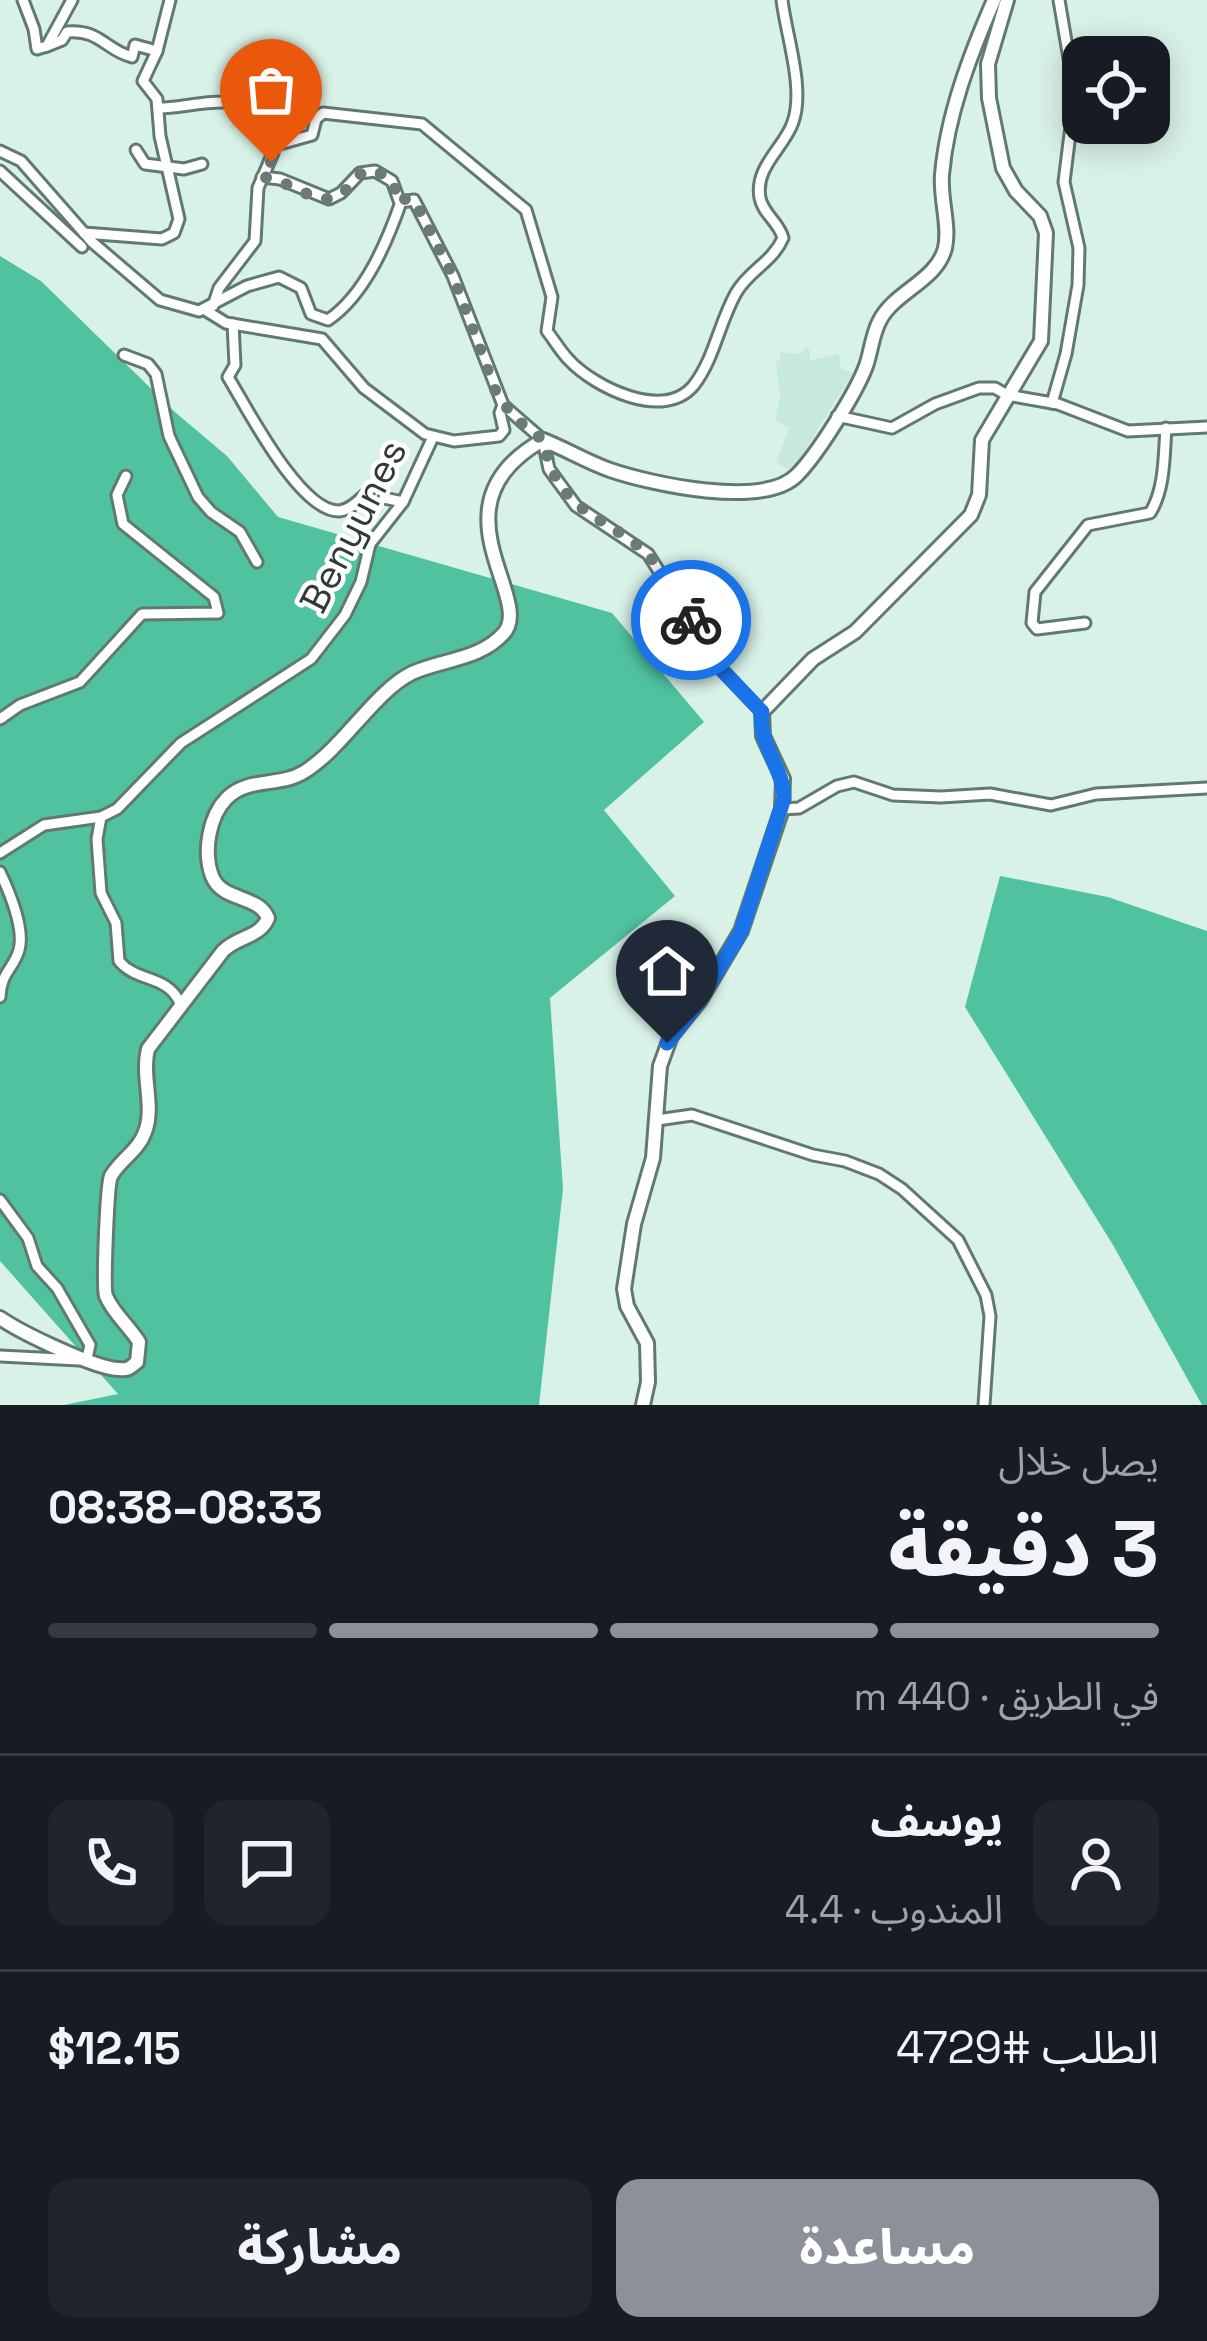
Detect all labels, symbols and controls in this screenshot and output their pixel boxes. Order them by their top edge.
map controls [1062,36,1170,144]
button: locate [1062,36,1170,144]
pin [220,39,322,162]
icon: bag [238,57,304,123]
street label: Benyunes [289,431,417,621]
courier [631,560,751,680]
icon: bike [658,587,724,653]
pin [616,920,718,1043]
icon: home [634,938,700,1004]
text: يصل خلال [998,1437,1159,1486]
text: 08:33–08:38 [48,1479,323,1536]
text: 3 دقيقة [888,1499,1159,1599]
text: في الطريق · 440 m [854,1672,1159,1721]
text: يوسف [870,1792,1003,1849]
button: phone [48,1800,174,1926]
button: chat [204,1800,330,1926]
button: person [1033,1800,1159,1926]
text: المندوب · 4.4 [785,1885,1003,1934]
text: الطلب #4729 [896,2019,1159,2076]
text: $12.15 [48,2020,181,2077]
button: مشاركة [48,2179,592,2317]
button: مساعدة [616,2179,1159,2317]

